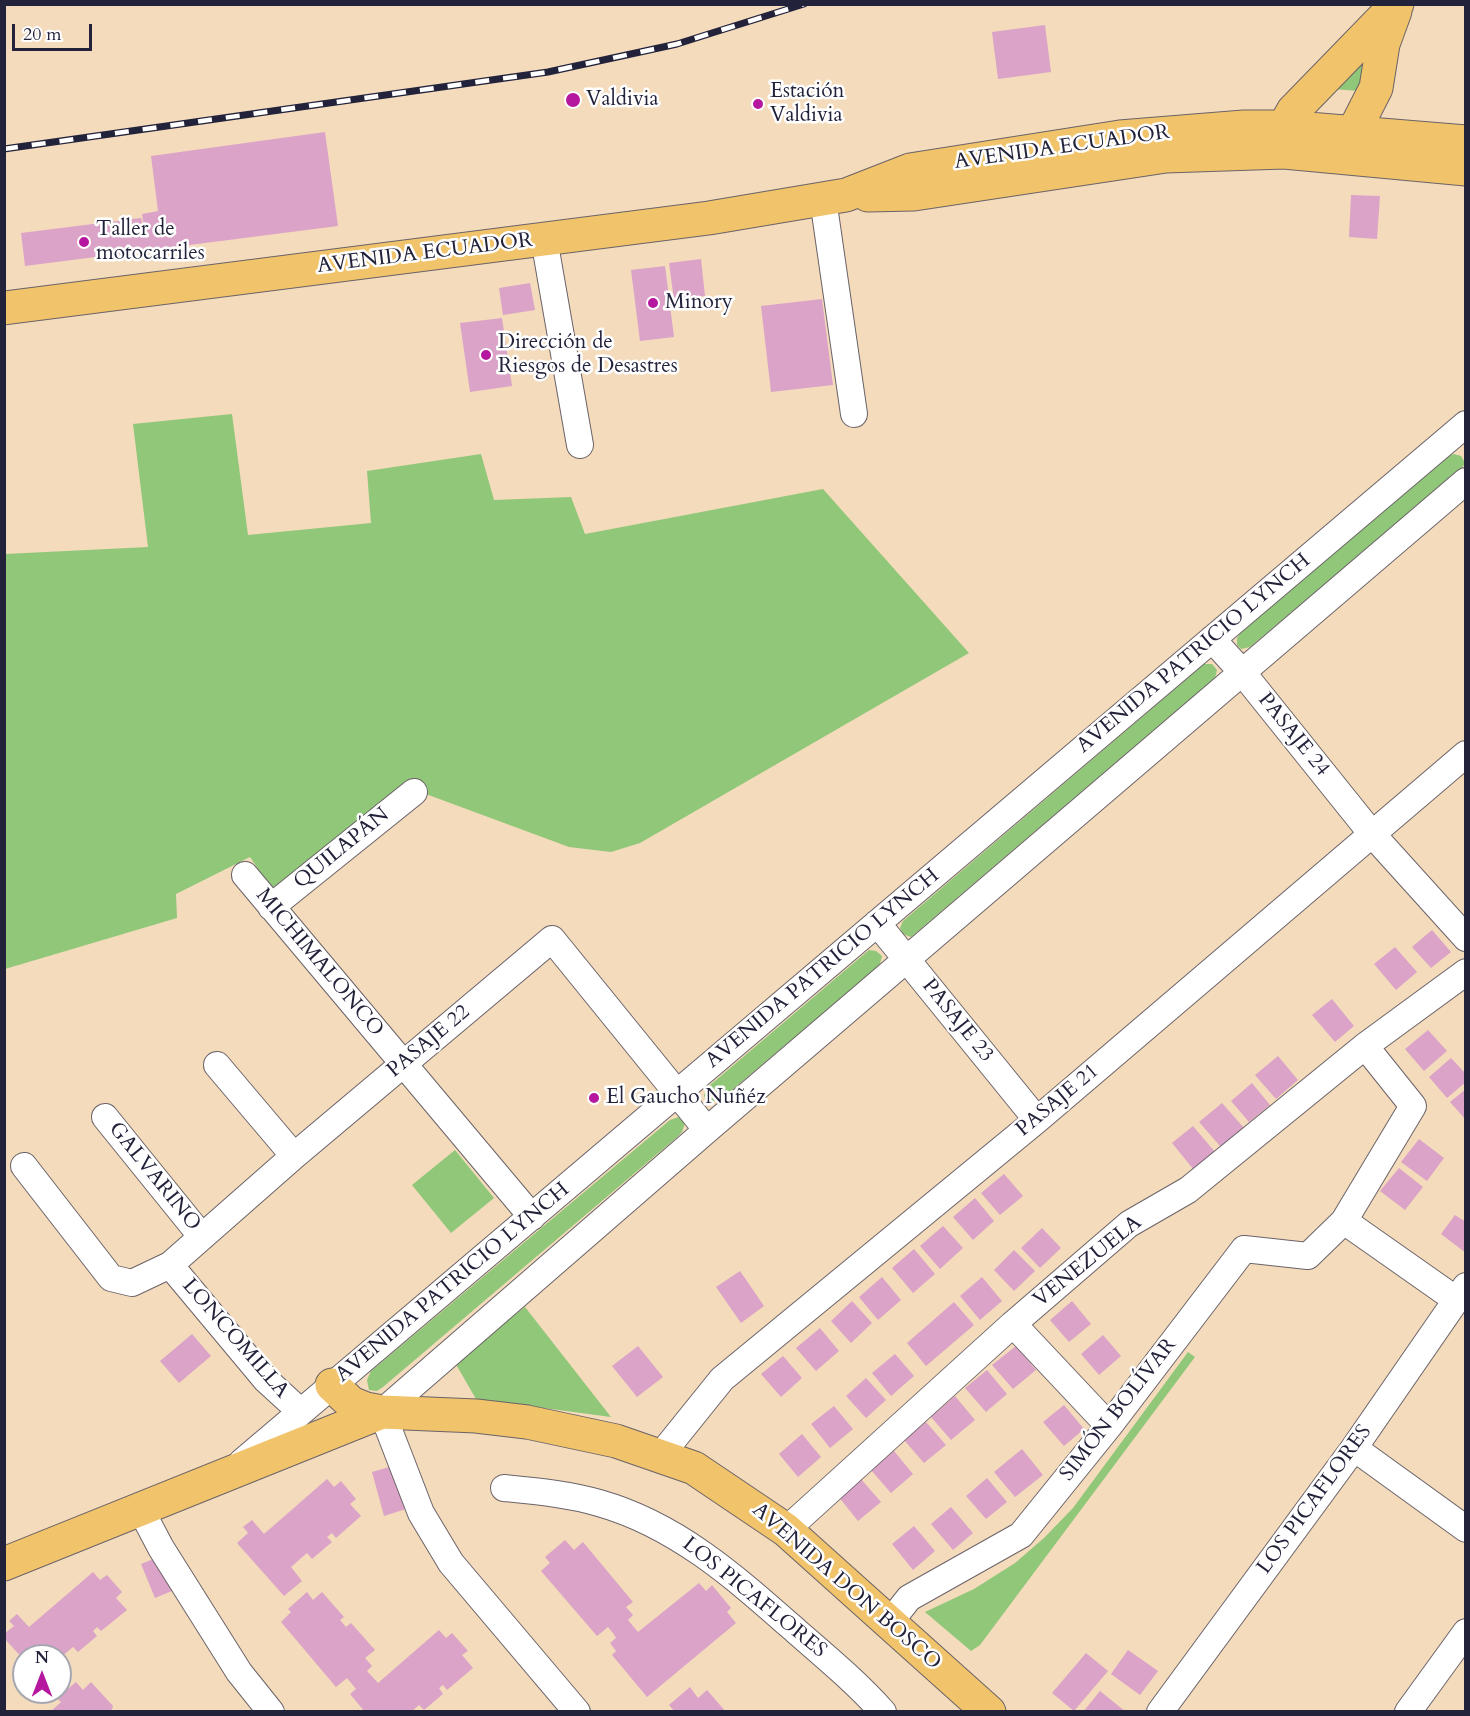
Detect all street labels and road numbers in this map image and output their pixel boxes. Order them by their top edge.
street label: AVENIDA ECUADOR [953,120,1171,176]
street label: AVENIDA ECUADOR [316,228,534,280]
street label: AVENIDA PATRICIO LYNCH [1072,549,1316,759]
street label: PASAJE 24 [1252,688,1334,782]
street label: QUILAPÁN [289,803,395,895]
street label: AVENIDA PATRICIO LYNCH [701,864,945,1074]
street label: MICHIMALONCO [250,884,388,1042]
street label: PASAJE 23 [916,974,998,1068]
street label: PASAJE 22 [383,1000,475,1084]
street label: PASAJE 21 [1012,1059,1104,1143]
street label: GALVARINO [103,1118,205,1236]
street label: AVENIDA PATRICIO LYNCH [331,1178,575,1388]
street label: VENEZUELA [1029,1211,1147,1313]
street label: LONCOMILLA [176,1274,294,1404]
street label: SIMÓN BOLÍVAR [1055,1333,1183,1487]
street label: LOS PICAFLORES [1252,1420,1378,1580]
street label: AVENIDA DON BOSCO [746,1498,946,1676]
street label: LOS PICAFLORES [677,1532,831,1664]

